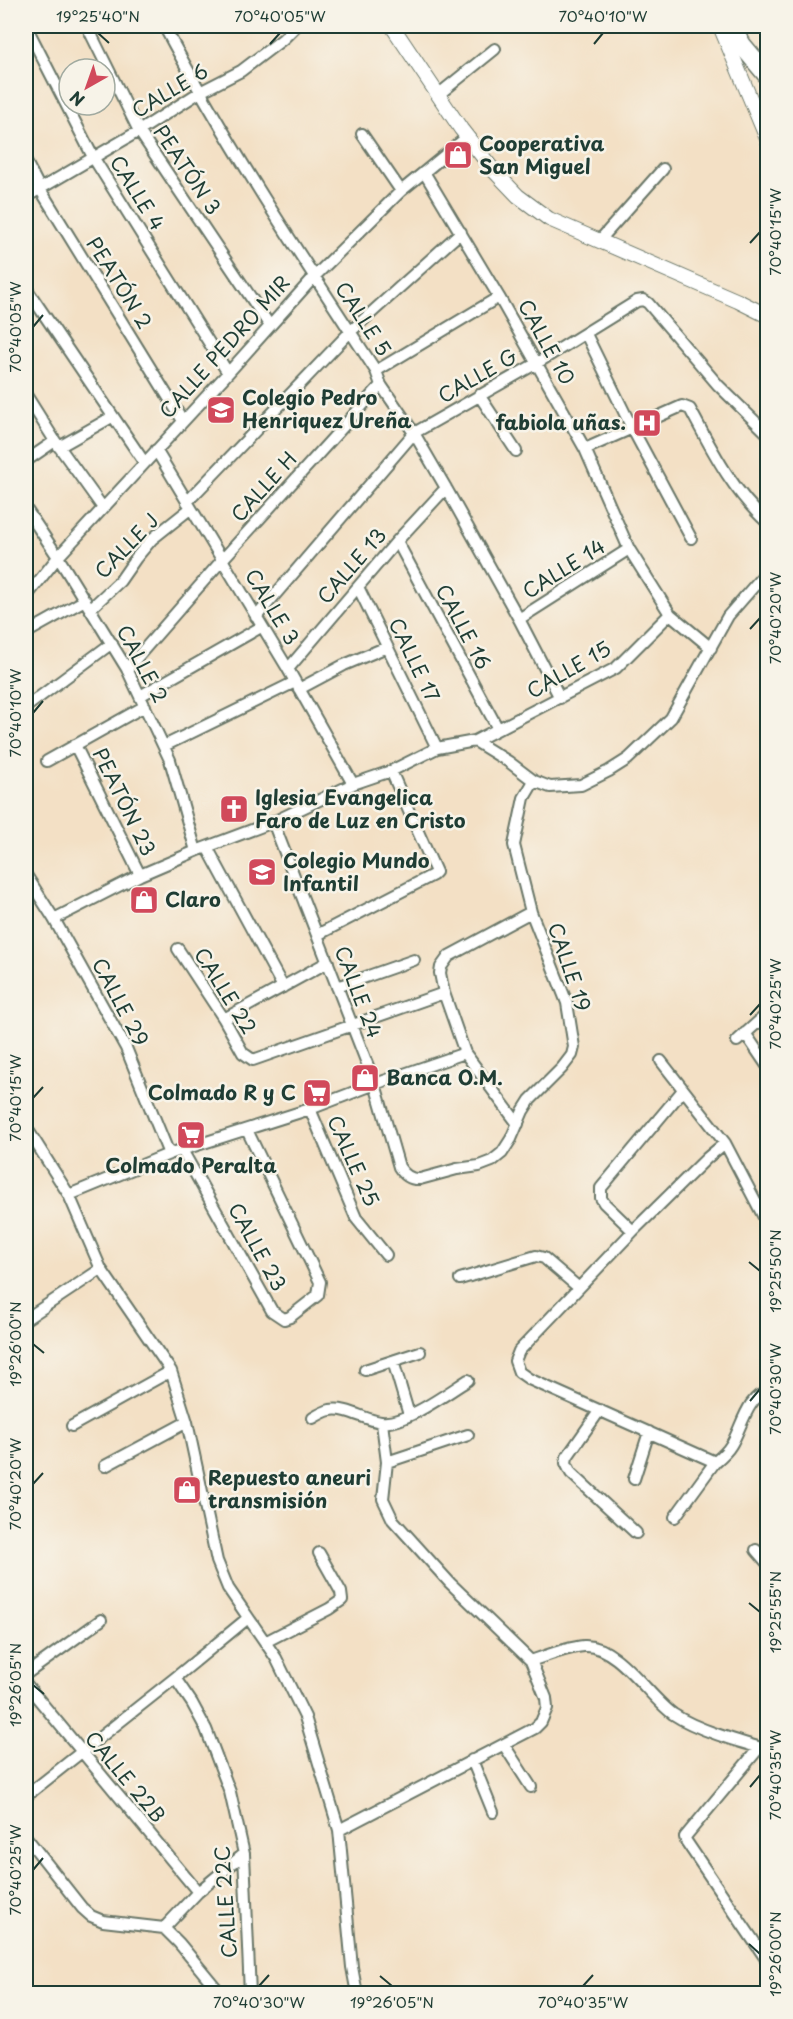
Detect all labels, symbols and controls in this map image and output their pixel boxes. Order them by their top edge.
text: 19°25'40"N [56,4,140,27]
text: 70°40'05"W [234,4,326,27]
text: 70°40'10"W [559,4,648,27]
street label: CALLE 6 [126,56,213,125]
north arrow [57,57,117,117]
text: N [64,86,89,113]
street label: PEATÓN 3 [147,118,229,220]
place label: Cooperativa San Miguel [479,128,604,181]
shop icon: Cooperativa San Miguel [442,139,474,171]
street label: CALLE 4 [103,149,173,236]
text: 70°40'15"W [763,188,786,276]
street label: PEATÓN 2 [80,231,160,334]
street label: CALLE PEDRO MIR [152,268,297,425]
street label: CALLE 5 [328,275,399,362]
text: 70°40'05"W [3,281,26,373]
street label: CALLE 10 [511,293,583,390]
street label: CALLE G [432,340,523,410]
place label: Colegio Pedro Henriquez Ureña [242,382,412,435]
school or university icon: Colegio Pedro Henriquez Ureña [205,394,237,426]
place label: fabiola uñas. [495,407,626,437]
hospital icon: fabiola uñas. [631,407,663,439]
street label: CALLE H [223,444,303,528]
street label: CALLE J [87,506,165,585]
street label: CALLE 13 [310,521,393,610]
street label: CALLE 14 [516,531,611,605]
street label: CALLE 3 [238,563,307,650]
text: 70°40'20"W [763,571,786,664]
street label: CALLE 16 [429,579,499,675]
street label: CALLE 17 [382,613,448,707]
street label: CALLE 2 [110,619,176,708]
street label: CALLE 15 [521,633,616,705]
text: 70°40'10"W [3,668,26,757]
street label: PEATÓN 23 [86,742,164,861]
place label: Iglesia Evangelica Faro de Luz en Cristo [255,782,466,835]
church icon: Iglesia Evangelica Faro de Luz en Cristo [218,793,250,825]
place label: Colegio Mundo Infantil [283,845,430,898]
school or university icon: Colegio Mundo Infantil [246,856,278,888]
shop icon: Claro [128,884,160,916]
place label: Claro [165,884,221,914]
street label: CALLE 19 [541,918,599,1015]
street label: CALLE 22 [187,941,264,1040]
street label: CALLE 24 [328,941,390,1042]
street label: CALLE 29 [85,952,157,1051]
text: 70°40'25"W [763,958,786,1050]
text: 70°40'15"W [3,1054,26,1142]
shop icon: Banca O.M. [349,1062,381,1094]
place label: Banca O.M. [386,1062,503,1092]
place label: Colmado R y C [148,1077,296,1107]
supermarket icon: Colmado R y C [301,1077,333,1109]
street label: CALLE 25 [320,1110,387,1211]
supermarket icon: Colmado Peralta [175,1119,207,1151]
place label: Colmado Peralta [105,1150,277,1180]
street label: CALLE 23 [221,1197,294,1296]
text: 19°25'50"N [763,1229,786,1313]
text: 19°26'00"N [3,1301,26,1387]
text: 70°40'30"W [763,1342,786,1435]
text: 70°40'20"W [3,1437,26,1530]
place label: Repuesto aneuri transmisión [208,1462,371,1515]
shop icon: Repuesto aneuri transmisión [171,1474,203,1506]
text: 19°25'55"N [763,1571,786,1653]
text: 19°26'05"N [3,1643,26,1727]
street label: CALLE 22B [78,1724,173,1829]
text: 70°40'35"W [763,1729,786,1820]
text: 70°40'25"W [3,1824,26,1916]
street label: CALLE 22C [206,1845,244,1959]
text: 19°26'00"N [763,1911,786,1997]
text: 70°40'30"W [213,1990,306,2013]
text: 19°26'05"N [350,1990,434,2013]
text: 70°40'35"W [538,1990,629,2013]

